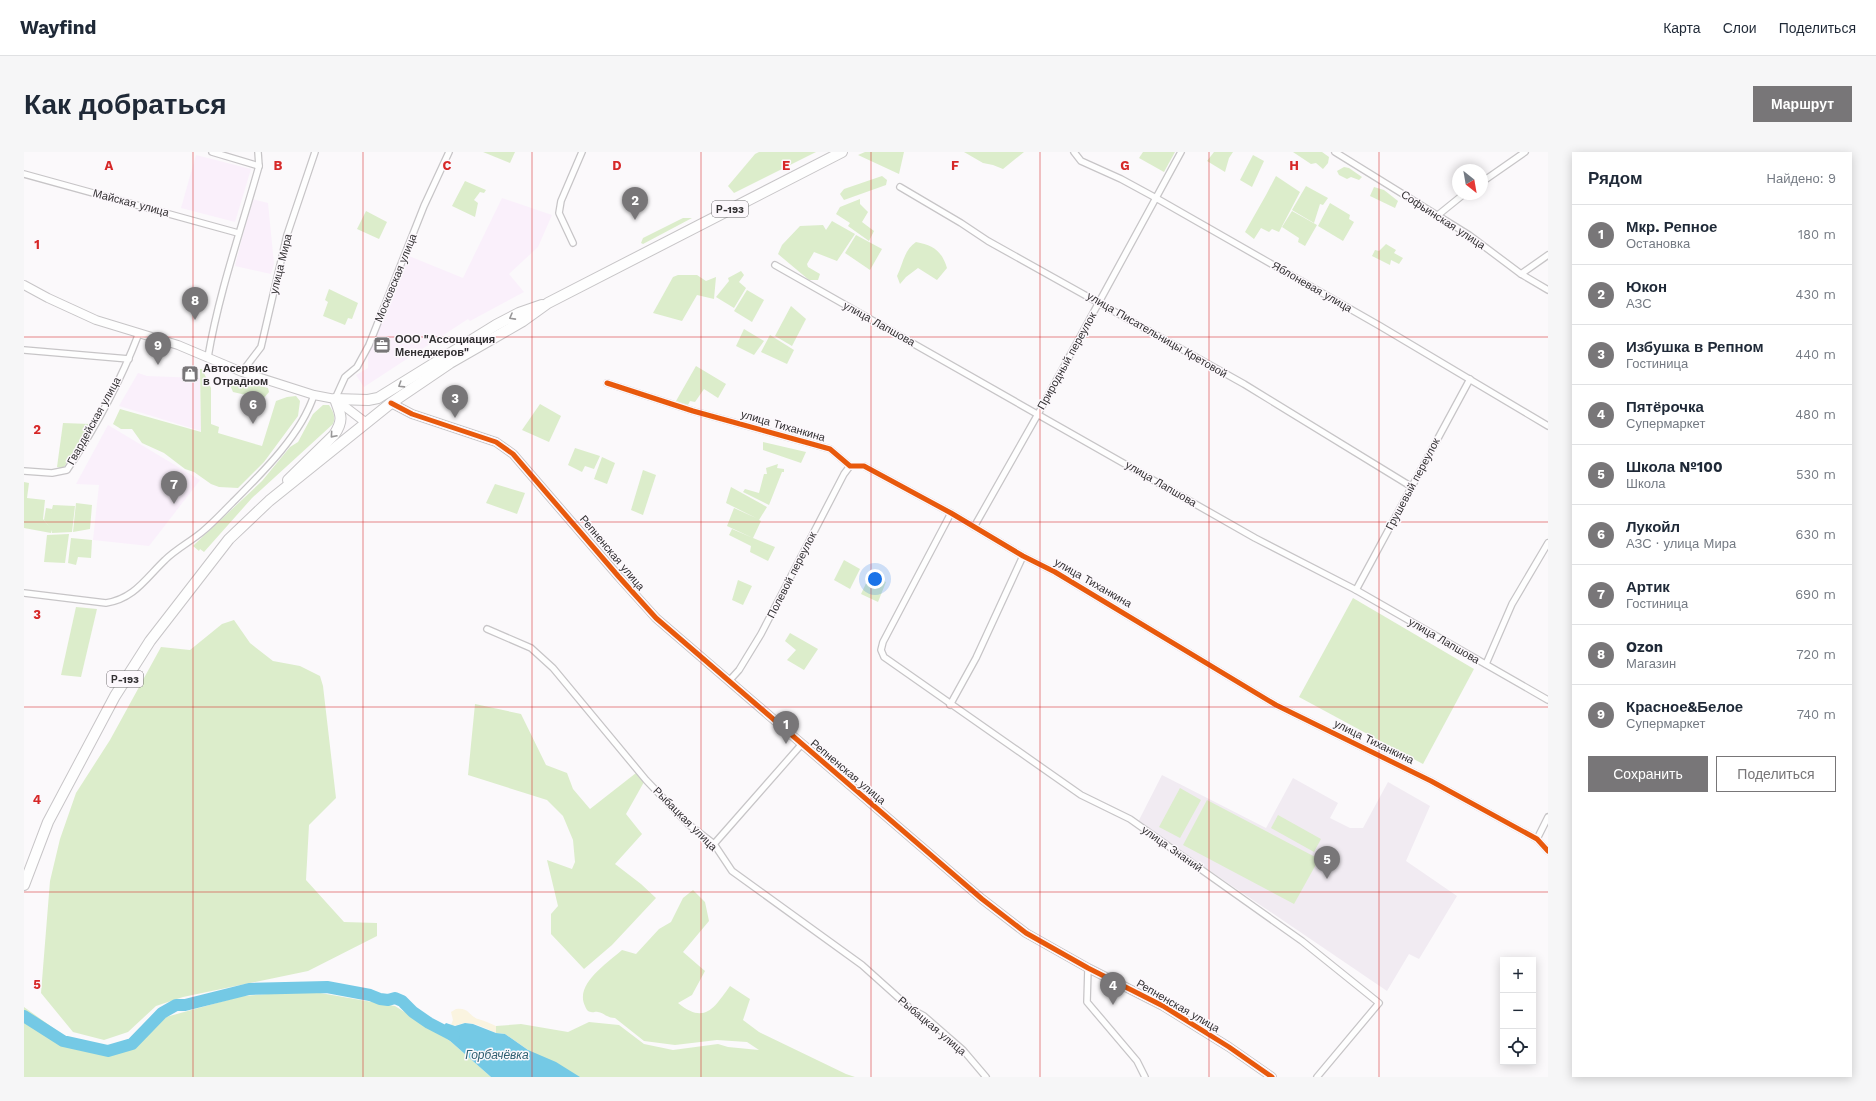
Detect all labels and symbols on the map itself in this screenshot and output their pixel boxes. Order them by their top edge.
text: A [105,158,114,173]
text: B [274,158,283,173]
text: C [443,158,452,173]
text: D [612,158,622,173]
text: E [782,158,790,173]
text: F [951,158,959,173]
text: G [1120,158,1130,173]
text: H [1289,158,1299,173]
north arrow [1452,164,1488,200]
street label: Майская улица [92,187,171,220]
pin: 2 [622,187,648,220]
street label: Софьинская улица [1398,188,1488,253]
road number: Р-193 [712,201,748,217]
street label: Московская улица [372,231,420,324]
street label: улица Мира [267,232,295,295]
text: 1 [34,237,40,252]
street label: Яблоневая улица [1270,259,1355,316]
pin: 8 [182,287,208,320]
street label: улица Писательницы Кретовой [1085,289,1229,381]
street label: улица Лапшова [841,299,918,350]
street label: Природный переулок [1035,310,1099,412]
one-way arrow [509,312,516,320]
pin: 9 [145,332,171,365]
place label: ООО "Ассоциация Менеджеров" [395,333,495,359]
office icon: ООО "Ассоциация Менеджеров" [372,335,392,355]
place label: Автосервис в Отрадном [203,362,268,388]
shop icon: Автосервис в Отрадном [180,364,200,384]
street label: Гвардейская улица [64,374,124,467]
one-way arrow [398,380,405,387]
pin: 3 [442,385,468,418]
pin: 6 [240,391,266,424]
street label: улица Тиханкина [739,408,827,444]
text: 2 [33,422,41,437]
one-way arrow [331,430,338,437]
street label: Грушевый переулок [1383,436,1443,532]
street label: улица Лапшова [1123,458,1200,510]
pin: 7 [161,471,187,504]
street label: Репненская улица [577,513,648,594]
street label: Полевой переулок [765,530,819,620]
street label: улица Тиханкина [1052,556,1135,611]
your location [865,569,885,589]
text: 3 [33,607,41,622]
street label: улица Лапшова [1406,615,1483,667]
road number: Р-193 [107,671,143,687]
pin: 1 [773,711,799,744]
street label: улица Тиханкина [1332,717,1417,767]
street label: Репненская улица [808,737,889,808]
street label: Рыбацкая улица [650,784,720,854]
text: 4 [33,792,42,807]
street label: улица Знаний [1139,823,1205,875]
pin: 5 [1314,846,1340,879]
pin: 4 [1100,972,1126,1005]
text: 5 [33,977,41,992]
street label: Репненская улица [1134,977,1223,1036]
street label: Рыбацкая улица [895,994,969,1059]
water label: Горбачёвка [465,1048,529,1062]

